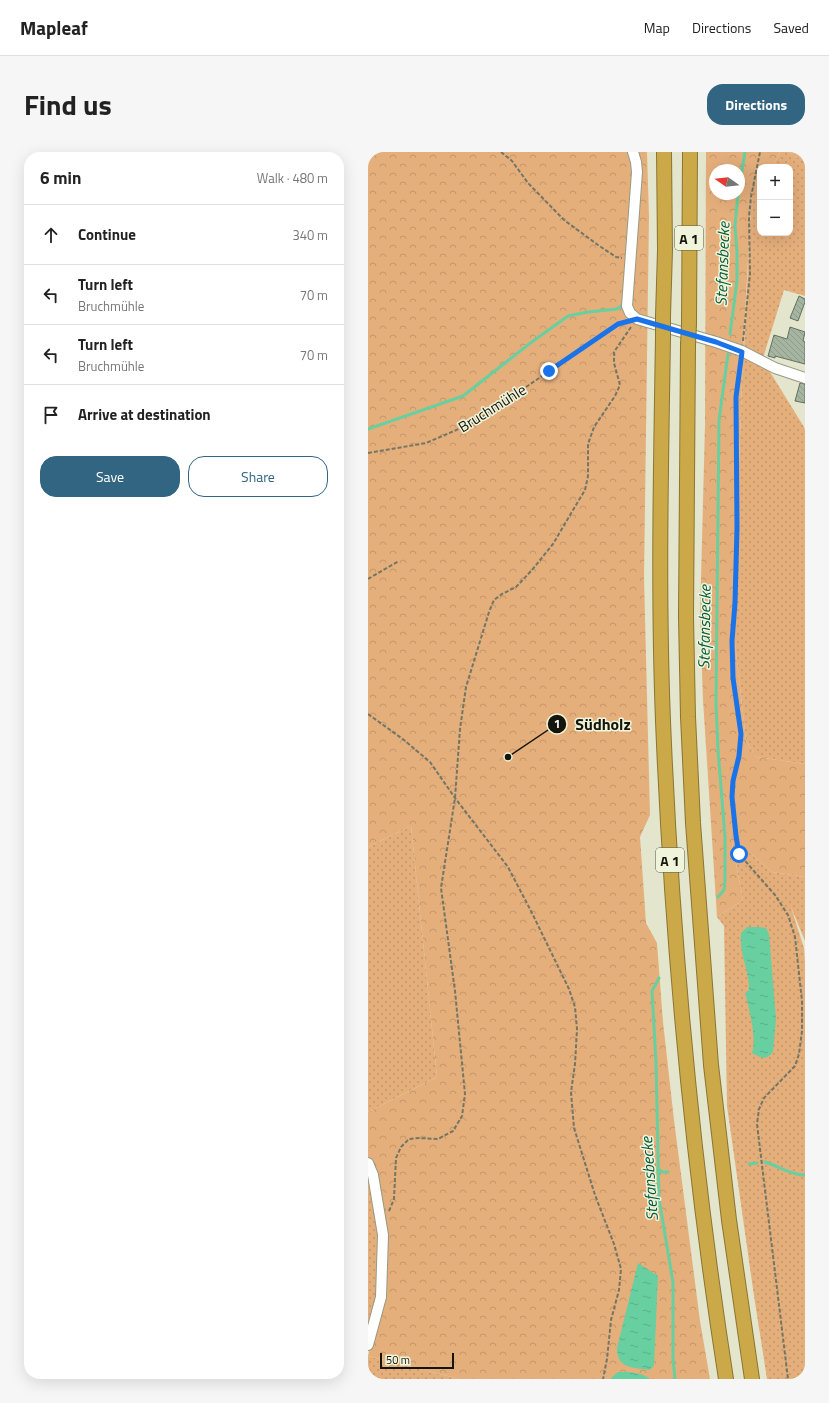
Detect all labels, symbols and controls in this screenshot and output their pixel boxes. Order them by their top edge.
text: Mapleaf [20,13,88,42]
text: Map [644,17,670,38]
text: Directions [692,17,751,38]
text: Saved [773,17,809,38]
text: Find us [24,83,112,126]
button: Directions [707,84,805,125]
north arrow [709,164,745,200]
map controls [757,164,793,236]
button: + [757,164,793,200]
text: 6 min [40,165,81,191]
text: Walk · 480 m [257,168,328,188]
button: − [757,200,793,236]
water label: Stefansbecke [709,220,736,306]
text: Continue [78,223,136,246]
icon: ahead [40,224,62,246]
text: 340 m [292,225,328,245]
road number: A 1 [675,226,703,250]
text: Turn left [78,273,133,296]
icon: left [40,284,62,306]
text: 70 m [300,285,328,305]
text: Bruchmühle [78,296,144,316]
text: Turn left [78,333,133,356]
icon: left [40,344,62,366]
text: 70 m [300,345,328,365]
text: Bruchmühle [78,356,144,376]
route end [540,362,558,380]
street label: Bruchmühle [453,378,531,438]
text: Arrive at destination [78,403,211,426]
icon: arrive [40,404,62,426]
button: Save [40,456,180,497]
button: Share [188,456,328,497]
water label: Stefansbecke [691,583,717,669]
callout: Südholz [547,710,638,738]
text: Südholz [575,712,631,736]
text: 1 [554,714,560,733]
route start [730,845,748,863]
road number: A 1 [656,848,684,872]
water label: Stefansbecke [634,1135,664,1222]
scale bar [380,1351,454,1370]
text: 50 m [386,1352,410,1368]

